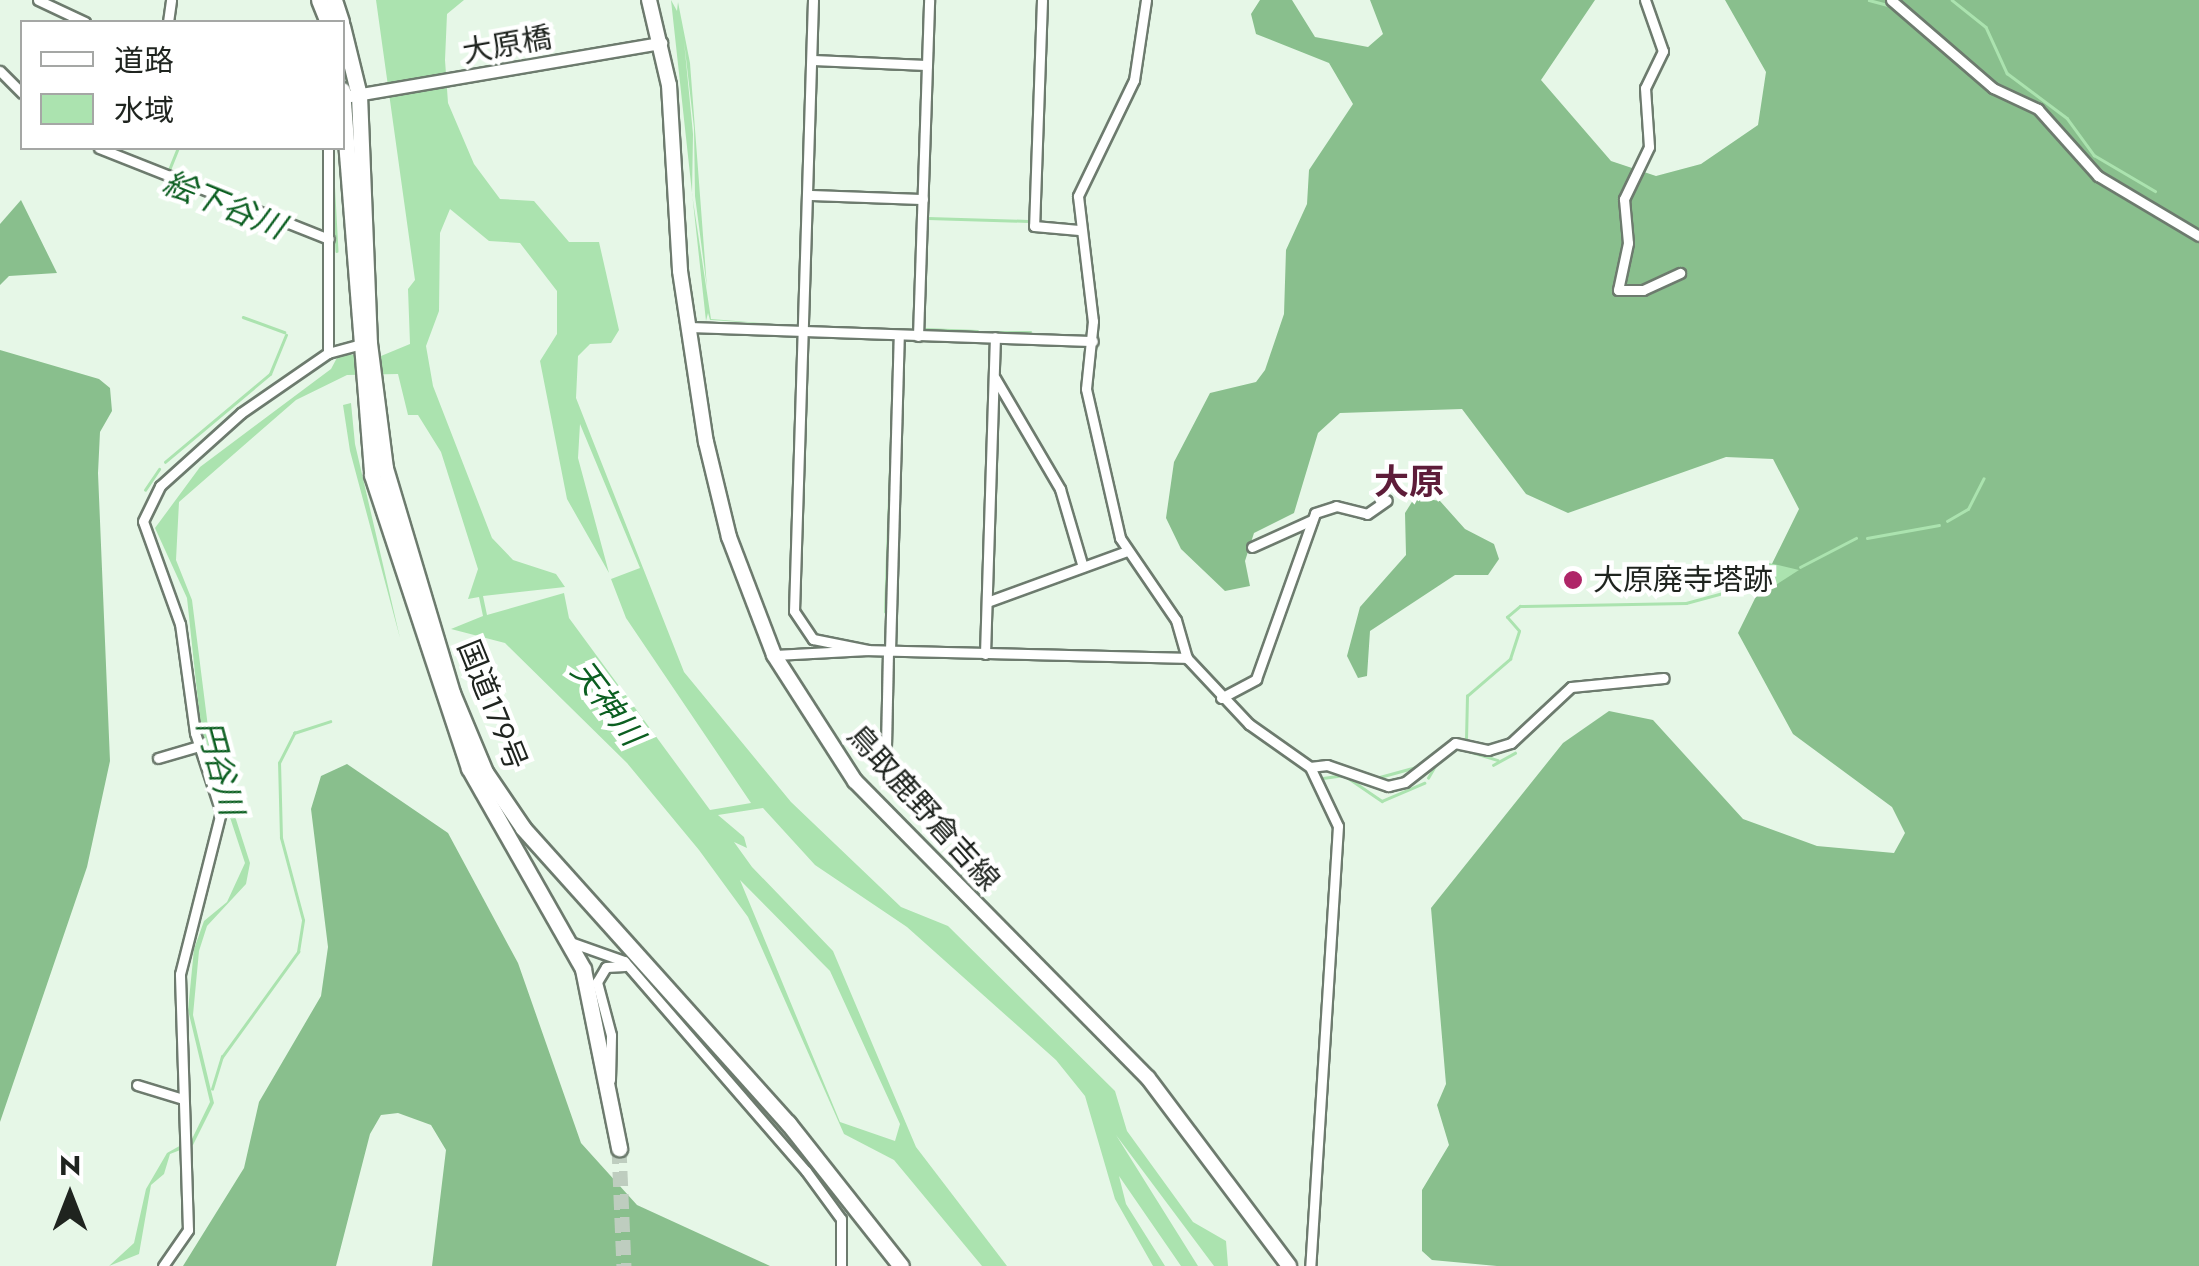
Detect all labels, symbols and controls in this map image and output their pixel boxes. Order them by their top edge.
street label: 大原橋 [460,19,554,71]
legend [20,20,345,150]
text: 道路 [114,39,174,82]
text: 水域 [114,89,174,132]
water label: 絵下谷川 [157,163,291,247]
district label: 大原 [1374,461,1444,503]
place label: 大原廃寺塔跡 [1593,562,1773,598]
marker: 大原廃寺塔跡 [1562,569,1584,591]
street label: 国道179号 [450,635,534,775]
water label: 天神川 [563,653,651,753]
water label: 円谷川 [189,717,251,819]
street label: 鳥取鹿野倉吉線 [839,718,1007,898]
text: N [59,1145,81,1186]
north arrow [20,1146,120,1246]

